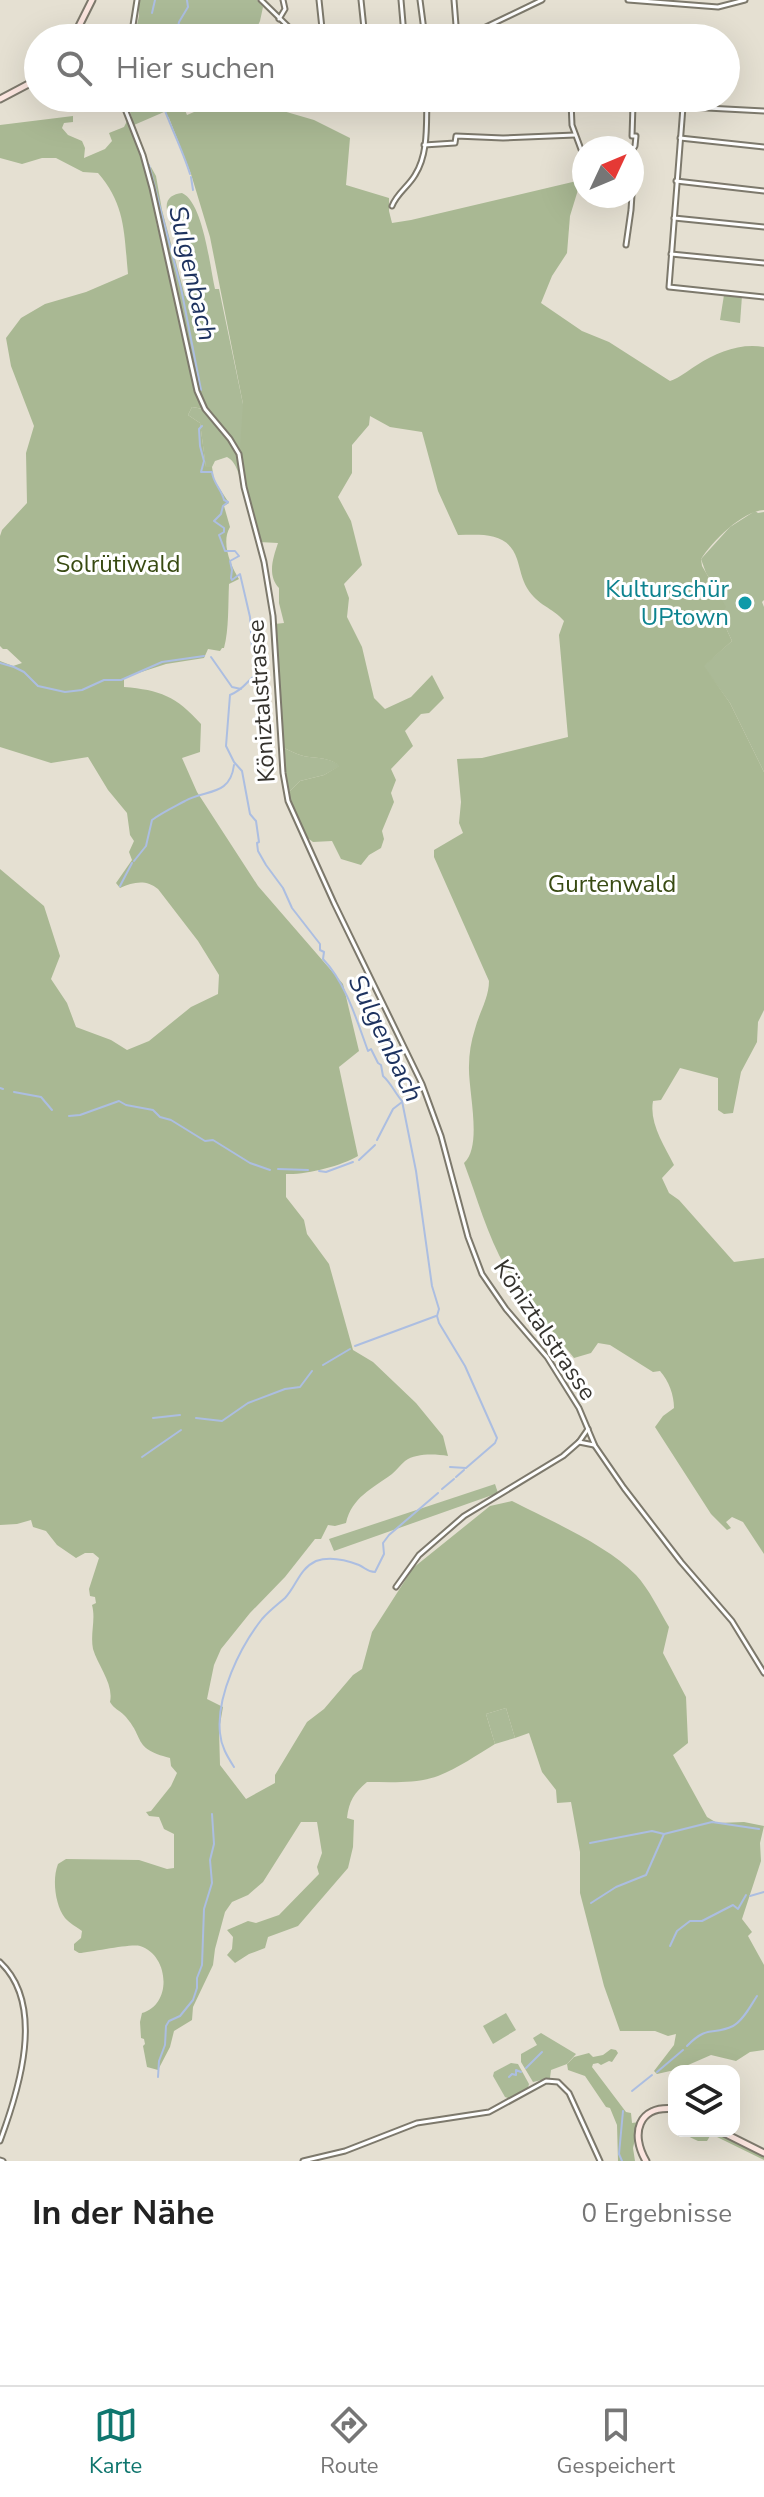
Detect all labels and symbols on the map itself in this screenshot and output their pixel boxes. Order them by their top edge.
north arrow [572,136,644,208]
water label: Sulgenbach [160,202,225,344]
park label: Solrütiwald [56,548,180,580]
place label: Kulturschür UPtown [605,573,729,633]
marker: Kulturschür UPtown [736,594,754,612]
street label: Köniztalstrasse [239,618,283,784]
park label: Gurtenwald [548,868,676,900]
water label: Sulgenbach [340,969,431,1108]
street label: Köniztalstrasse [486,1253,604,1407]

